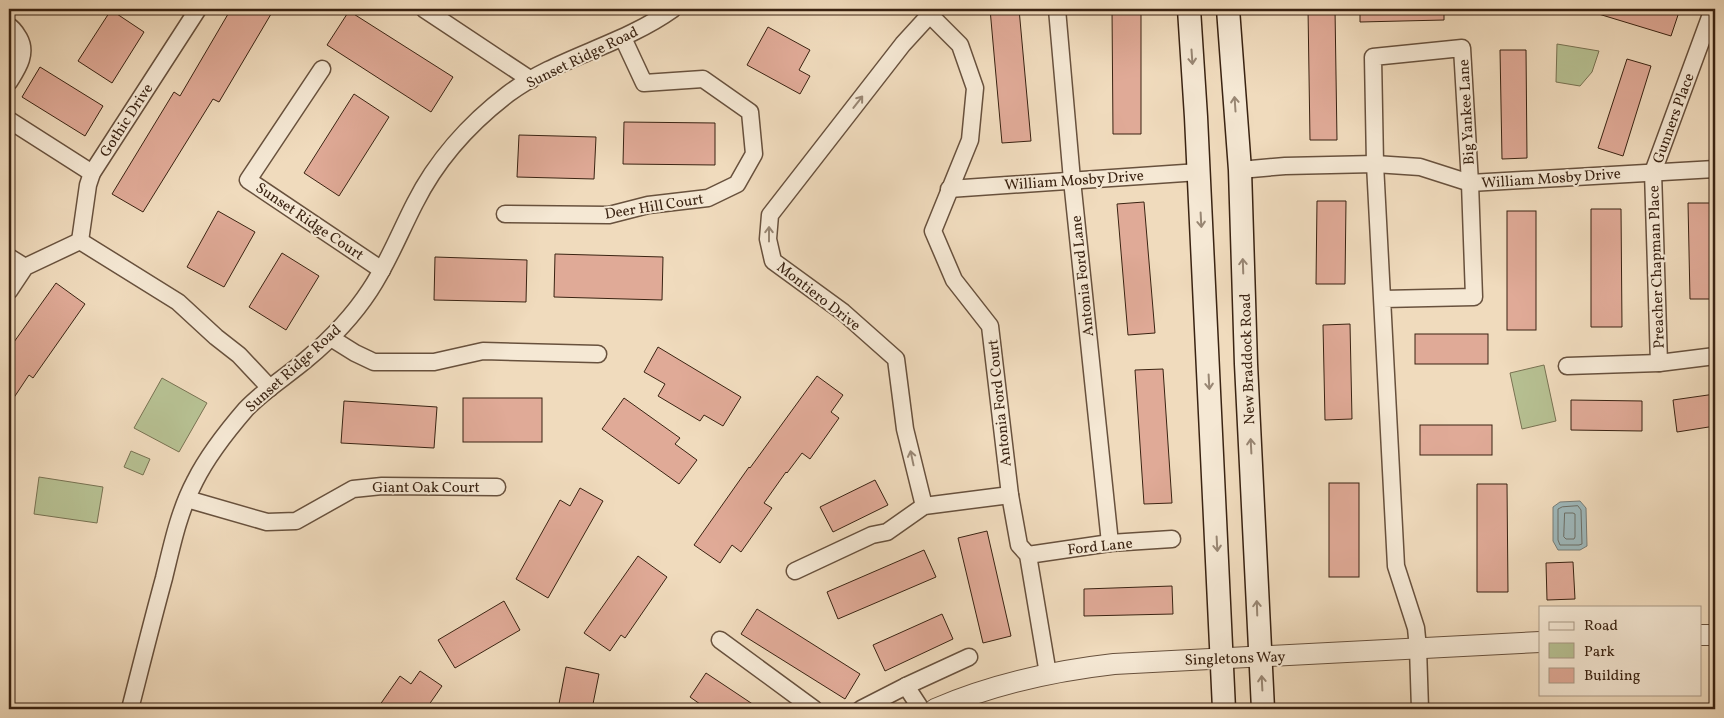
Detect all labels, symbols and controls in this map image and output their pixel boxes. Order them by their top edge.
street label: Sunset Ridge Road [523,22,642,95]
one-way arrow [1188,49,1197,65]
street label: Big Yankee Lane [1454,58,1481,165]
street label: Gunners Place [1648,70,1700,167]
street label: Gothic Drive [96,80,159,162]
one-way arrow [853,95,863,109]
one-way arrow [1230,96,1239,112]
street label: William Mosby Drive [1481,164,1622,195]
street label: William Mosby Drive [1004,166,1145,197]
street label: Sunset Ridge Court [251,178,367,266]
street label: Preacher Chapman Place [1644,185,1671,349]
street label: Deer Hill Court [603,189,705,226]
one-way arrow [1197,211,1206,227]
street label: Antonia Ford Lane [1067,214,1100,338]
one-way arrow [764,227,774,243]
street label: Montiero Drive [772,258,864,337]
one-way arrow [1239,258,1248,274]
street label: New Braddock Road [1236,293,1261,425]
street label: Sunset Ridge Road [242,320,347,418]
street label: Antonia Ford Court [983,338,1018,467]
one-way arrow [1204,374,1214,390]
one-way arrow [1246,438,1255,454]
one-way arrow [906,451,916,467]
street label: Giant Oak Court [372,478,480,499]
street label: Ford Lane [1067,534,1134,561]
one-way arrow [1212,536,1221,552]
one-way arrow [1252,601,1262,617]
legend [1539,606,1702,696]
text: Road [1584,616,1618,637]
text: Park [1584,642,1615,663]
street label: Singletons Way [1184,647,1286,672]
text: Building [1584,666,1641,687]
one-way arrow [1257,675,1266,691]

